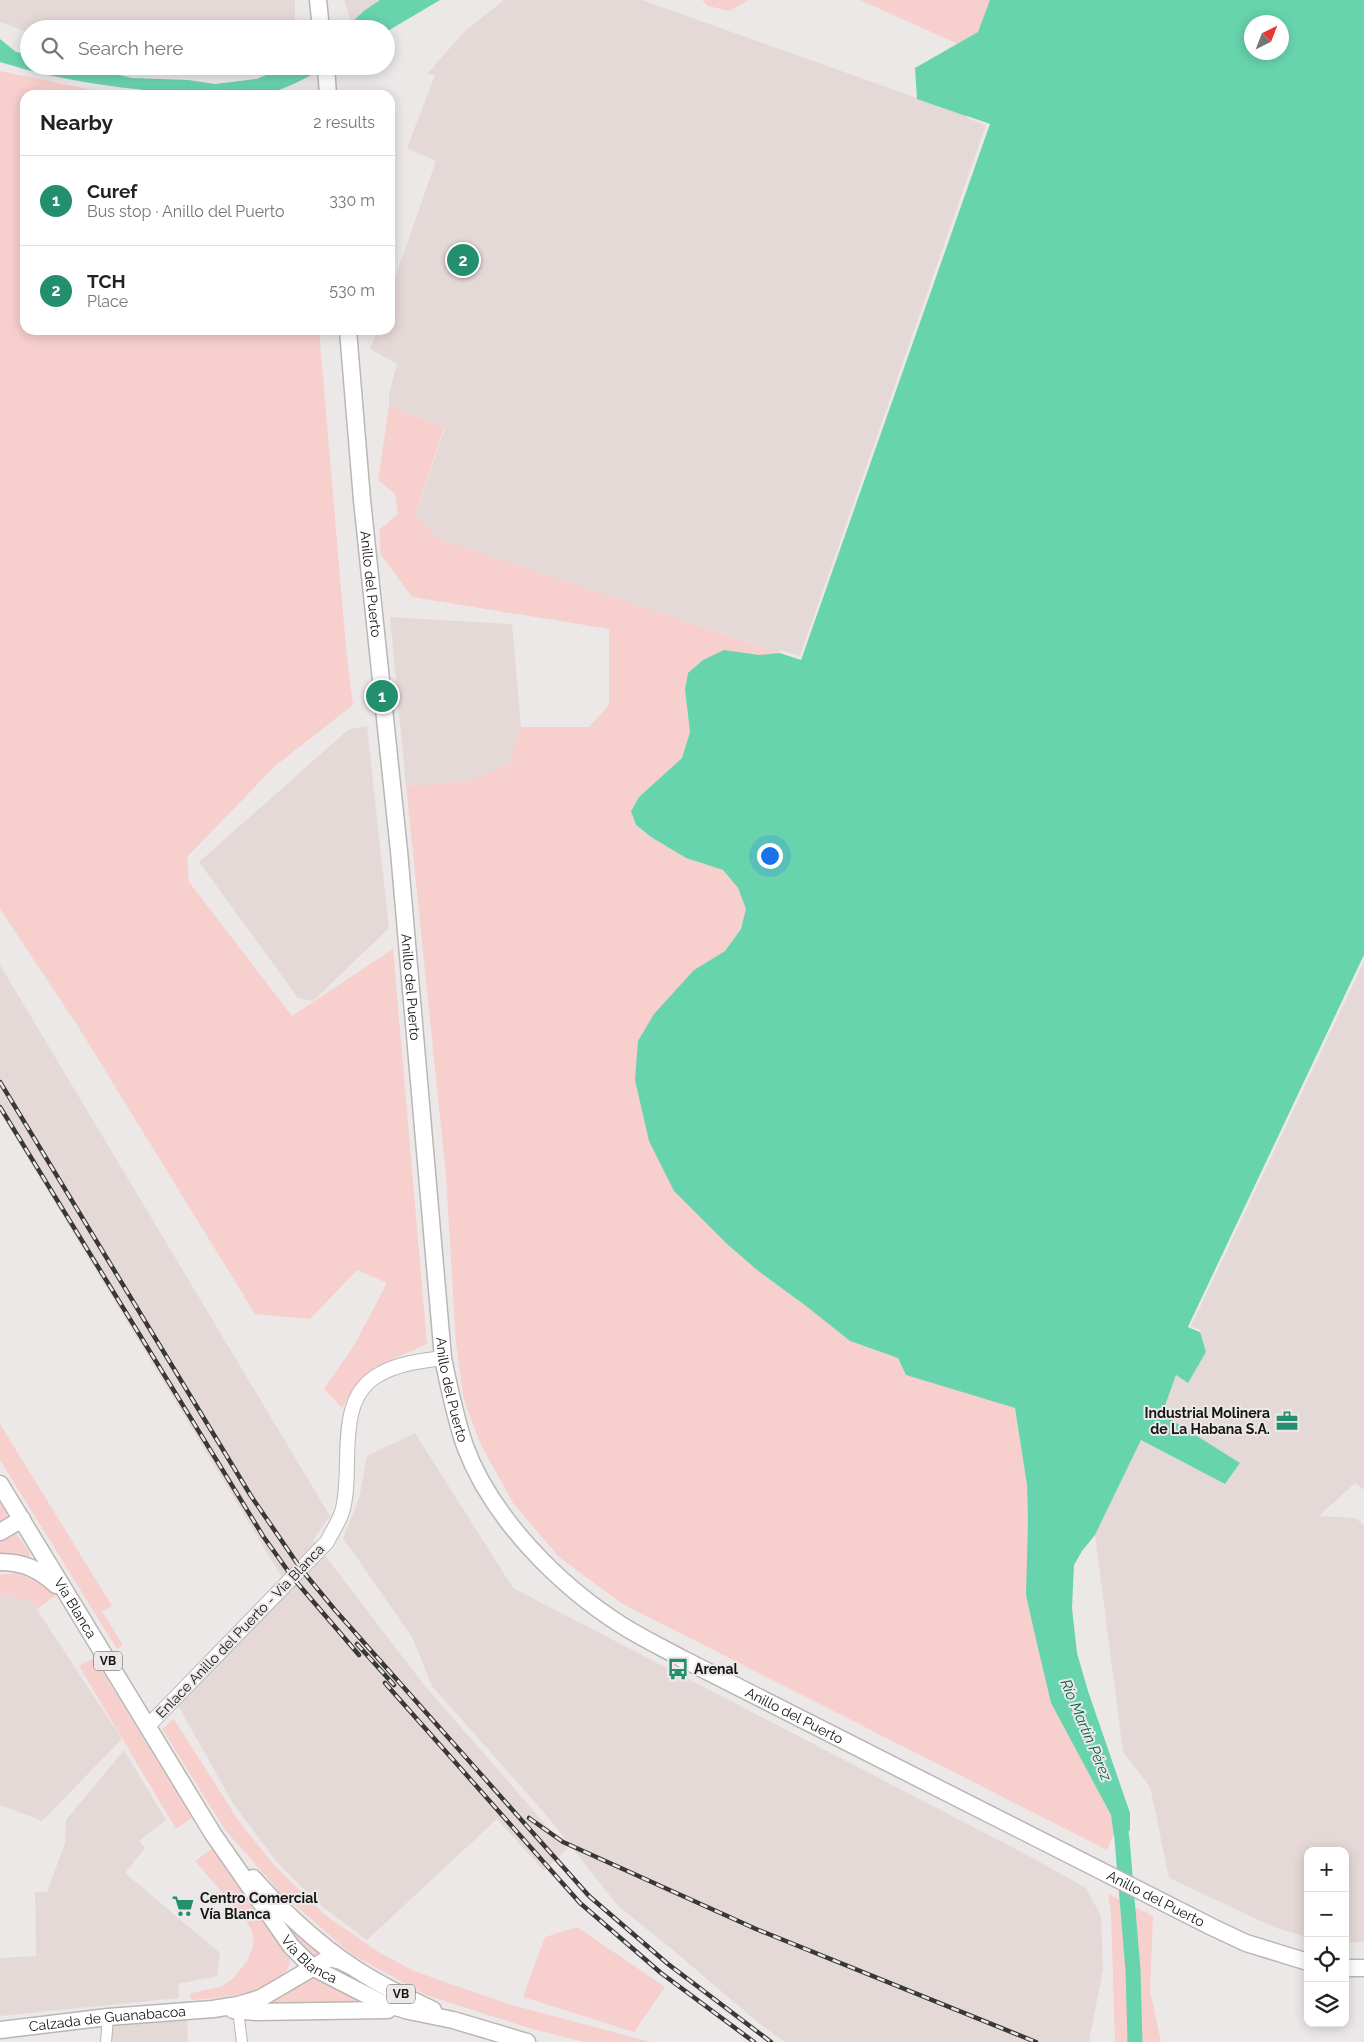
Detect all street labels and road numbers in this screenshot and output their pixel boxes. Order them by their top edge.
street label: Anillo del Puerto [357,530,384,638]
street label: Anillo del Puerto [398,933,423,1041]
street label: Anillo del Puerto [433,1336,471,1444]
street label: Enlace Anillo del Puerto - Vía Blanca [153,1541,327,1721]
street label: Vía Blanca [51,1575,100,1641]
road number: VB [94,1652,122,1670]
street label: Anillo del Puerto [743,1684,846,1747]
street label: Anillo del Puerto [1104,1867,1207,1930]
street label: Vía Blanca [278,1932,340,1987]
road number: VB [387,1985,415,2004]
street label: Calzada de Guanabacoa [28,2003,186,2034]

